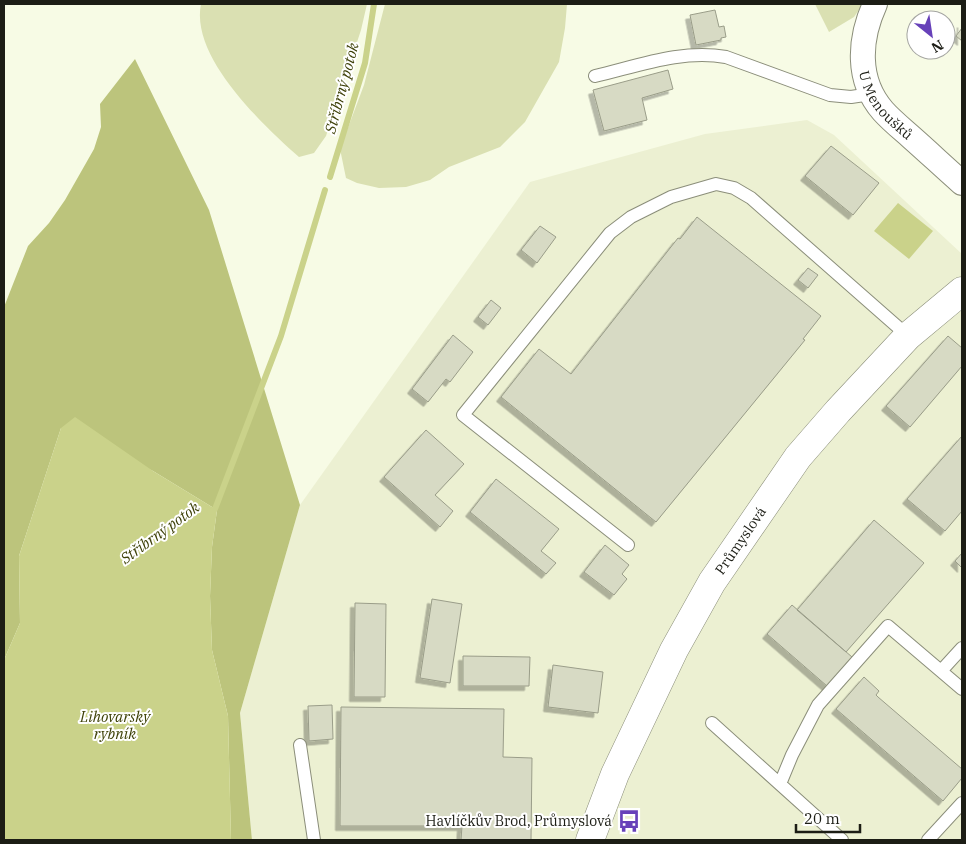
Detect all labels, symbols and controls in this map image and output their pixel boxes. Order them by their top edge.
north arrow [906,10,956,60]
text: N [928,36,947,57]
water label: Stříbrný potok [320,40,363,136]
street label: U Menoušků [855,69,917,144]
water label: Stříbrný potok [116,497,203,568]
street label: Průmyslová [711,503,770,578]
water label: Lihovarský rybník [79,707,151,743]
scale bar [796,802,860,834]
bus stop icon: Havlíčkův Brod, Průmyslová [616,808,642,834]
text: 20 m [804,809,840,828]
place label: Havlíčkův Brod, Průmyslová [426,812,612,830]

